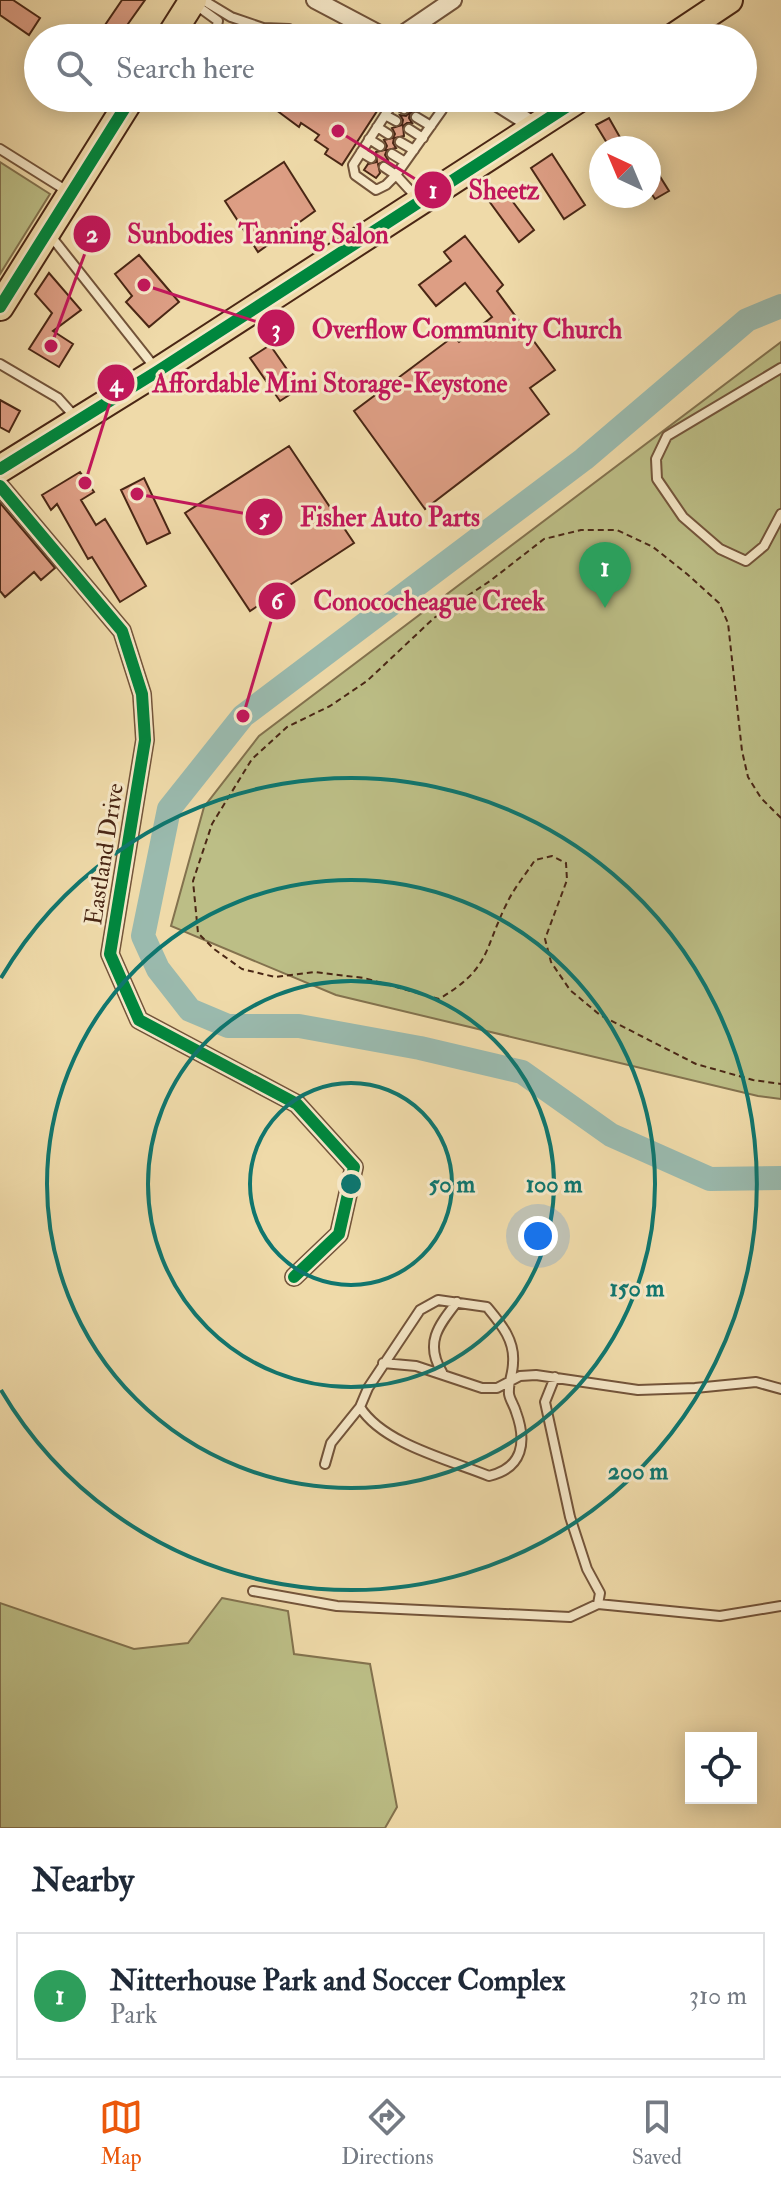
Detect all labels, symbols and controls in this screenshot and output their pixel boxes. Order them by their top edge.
search box [24,24,757,112]
icon: search [52,46,96,90]
text: Search here [116,50,255,87]
north arrow [589,136,661,208]
callout: Sheetz [413,165,555,215]
text: 1 [429,175,437,206]
text: Sheetz [469,175,540,207]
callout: Sunbodies Tanning Salon [72,209,405,259]
text: 2 [86,219,98,250]
text: Sunbodies Tanning Salon [127,219,389,252]
callout: Overflow Community Church [256,303,638,353]
text: 3 [271,314,281,345]
text: Overflow Community Church [312,314,623,347]
callout: Affordable Mini Storage-Keystone [96,358,523,408]
text: 4 [109,368,125,399]
text: Affordable Mini Storage-Keystone [152,368,508,401]
callout: Fisher Auto Parts [244,492,496,542]
text: Fisher Auto Parts [300,502,480,534]
text: 5 [259,503,270,534]
pin: 1 [579,542,631,608]
callout: Conococheague Creek [257,576,560,626]
text: 6 [271,586,285,617]
text: Conococheague Creek [313,586,545,619]
street label: Eastland Drive [78,781,131,927]
text: 50 m [429,1169,476,1200]
text: 100 m [526,1169,583,1200]
centre of rings [337,1170,365,1198]
your location [518,1216,558,1256]
text: 150 m [610,1273,665,1304]
text: 200 m [608,1456,669,1487]
map controls [685,1732,757,1804]
button: locate [685,1732,757,1804]
text: Nearby [32,1859,134,1902]
text: Nitterhouse Park and Soccer Complex [110,1962,565,1999]
text: 1 [55,1980,65,2012]
text: 310 m [689,1980,747,2012]
text: Park [110,1999,157,2031]
tab: Map [99,2095,143,2171]
tab: Directions [341,2095,434,2171]
tab: Saved [632,2095,682,2171]

